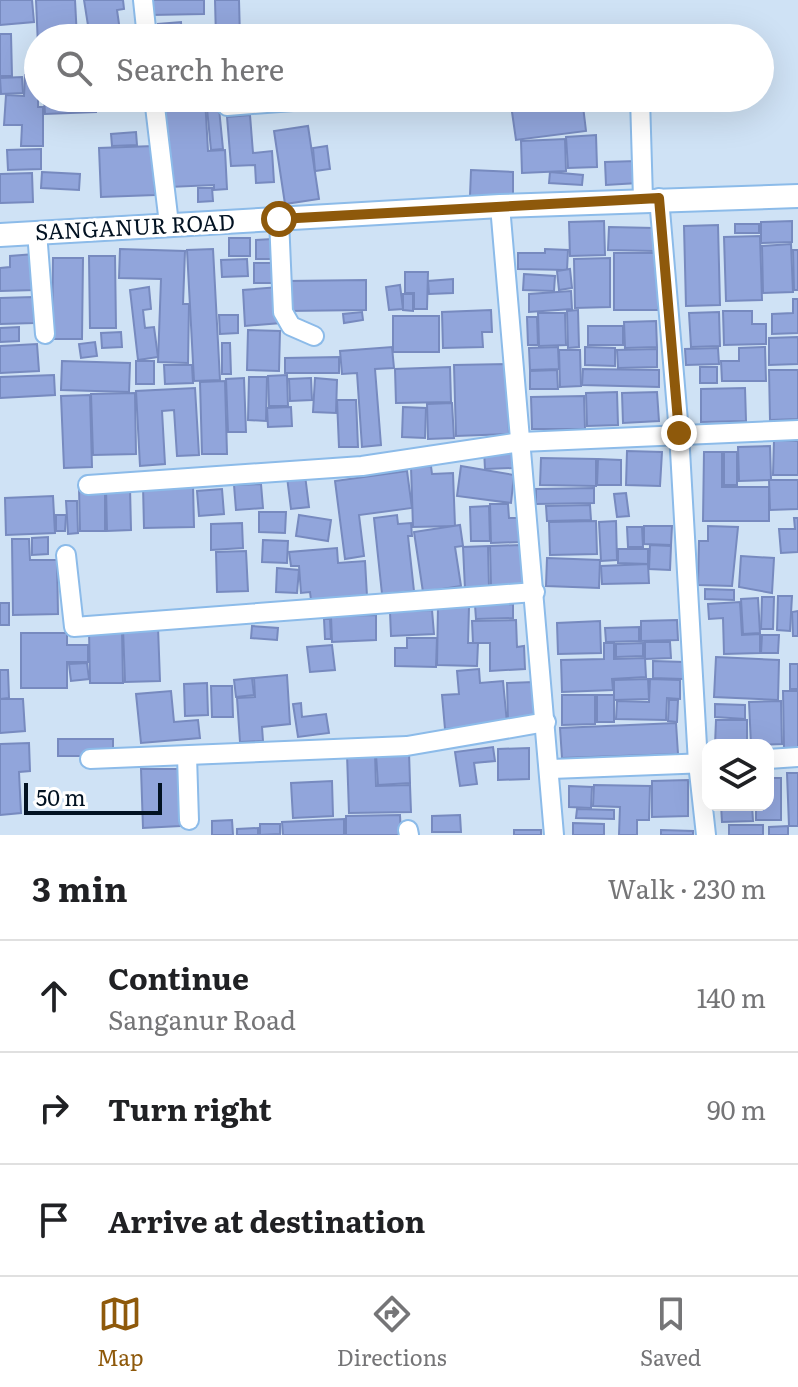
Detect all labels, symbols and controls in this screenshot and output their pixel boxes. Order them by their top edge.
search box [24,24,774,112]
icon: search [52,46,96,90]
text: Search here [116,46,284,90]
route start [261,201,297,237]
street label: SANGANUR ROAD [34,204,236,247]
route end [661,415,697,451]
map controls [702,739,774,811]
button: layers [702,739,774,811]
scale bar [24,779,162,815]
text: 50 m [36,780,86,813]
text: 3 min [32,862,128,912]
text: Walk · 230 m [608,868,766,907]
text: Continue [108,955,249,999]
icon: ahead [32,974,76,1018]
text: 140 m [697,977,766,1016]
text: Sanganur Road [108,999,296,1038]
icon: right [32,1086,76,1130]
text: Turn right [108,1086,272,1130]
text: 90 m [707,1089,766,1128]
icon: arrive [32,1198,76,1242]
text: Arrive at destination [108,1198,425,1242]
tab: Map [97,1292,144,1373]
tab: Directions [337,1292,447,1373]
tab: Saved [640,1292,701,1373]

